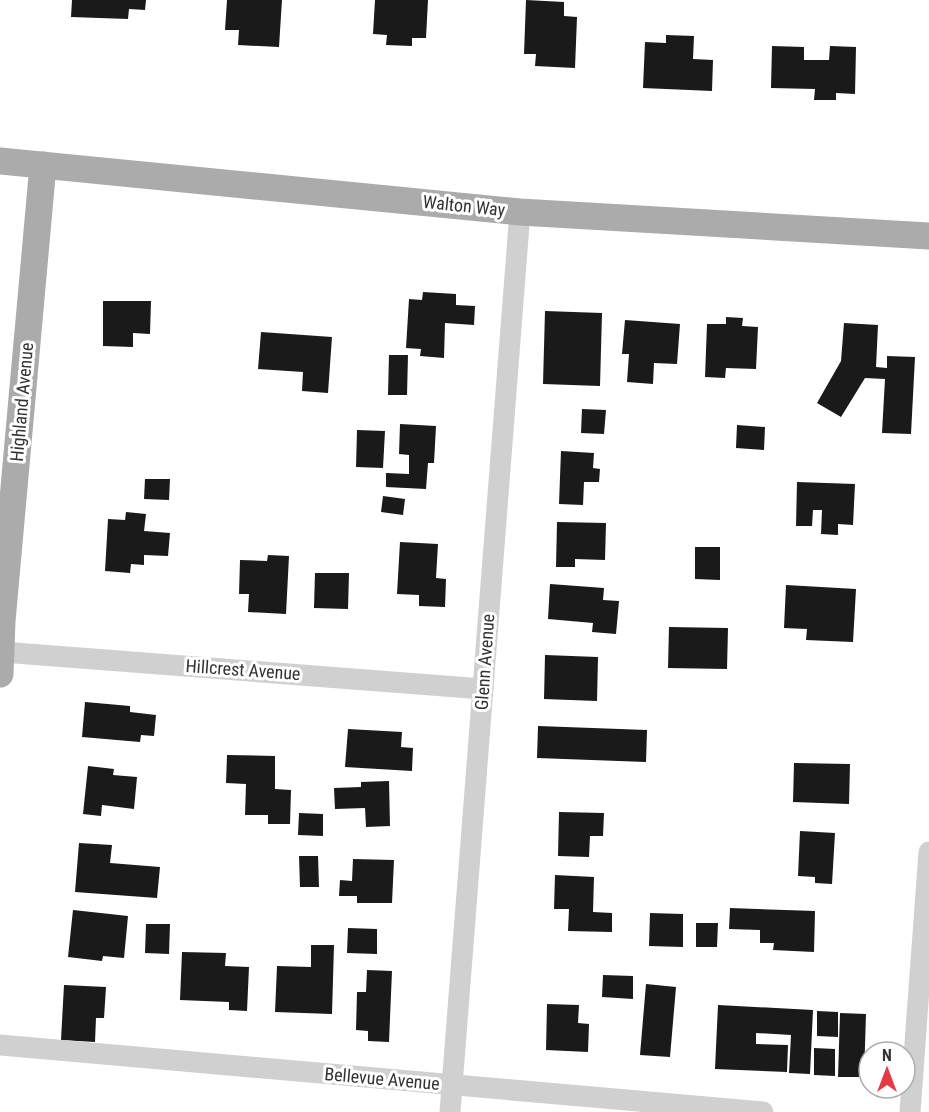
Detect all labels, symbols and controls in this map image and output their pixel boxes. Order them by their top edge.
street label: Walton Way [422,191,507,220]
street label: Highland Avenue [6,342,37,462]
street label: Glenn Avenue [471,613,498,711]
street label: Hillcrest Avenue [185,655,301,684]
north arrow [857,1040,917,1100]
text: N [882,1046,892,1065]
street label: Bellevue Avenue [324,1063,441,1094]

